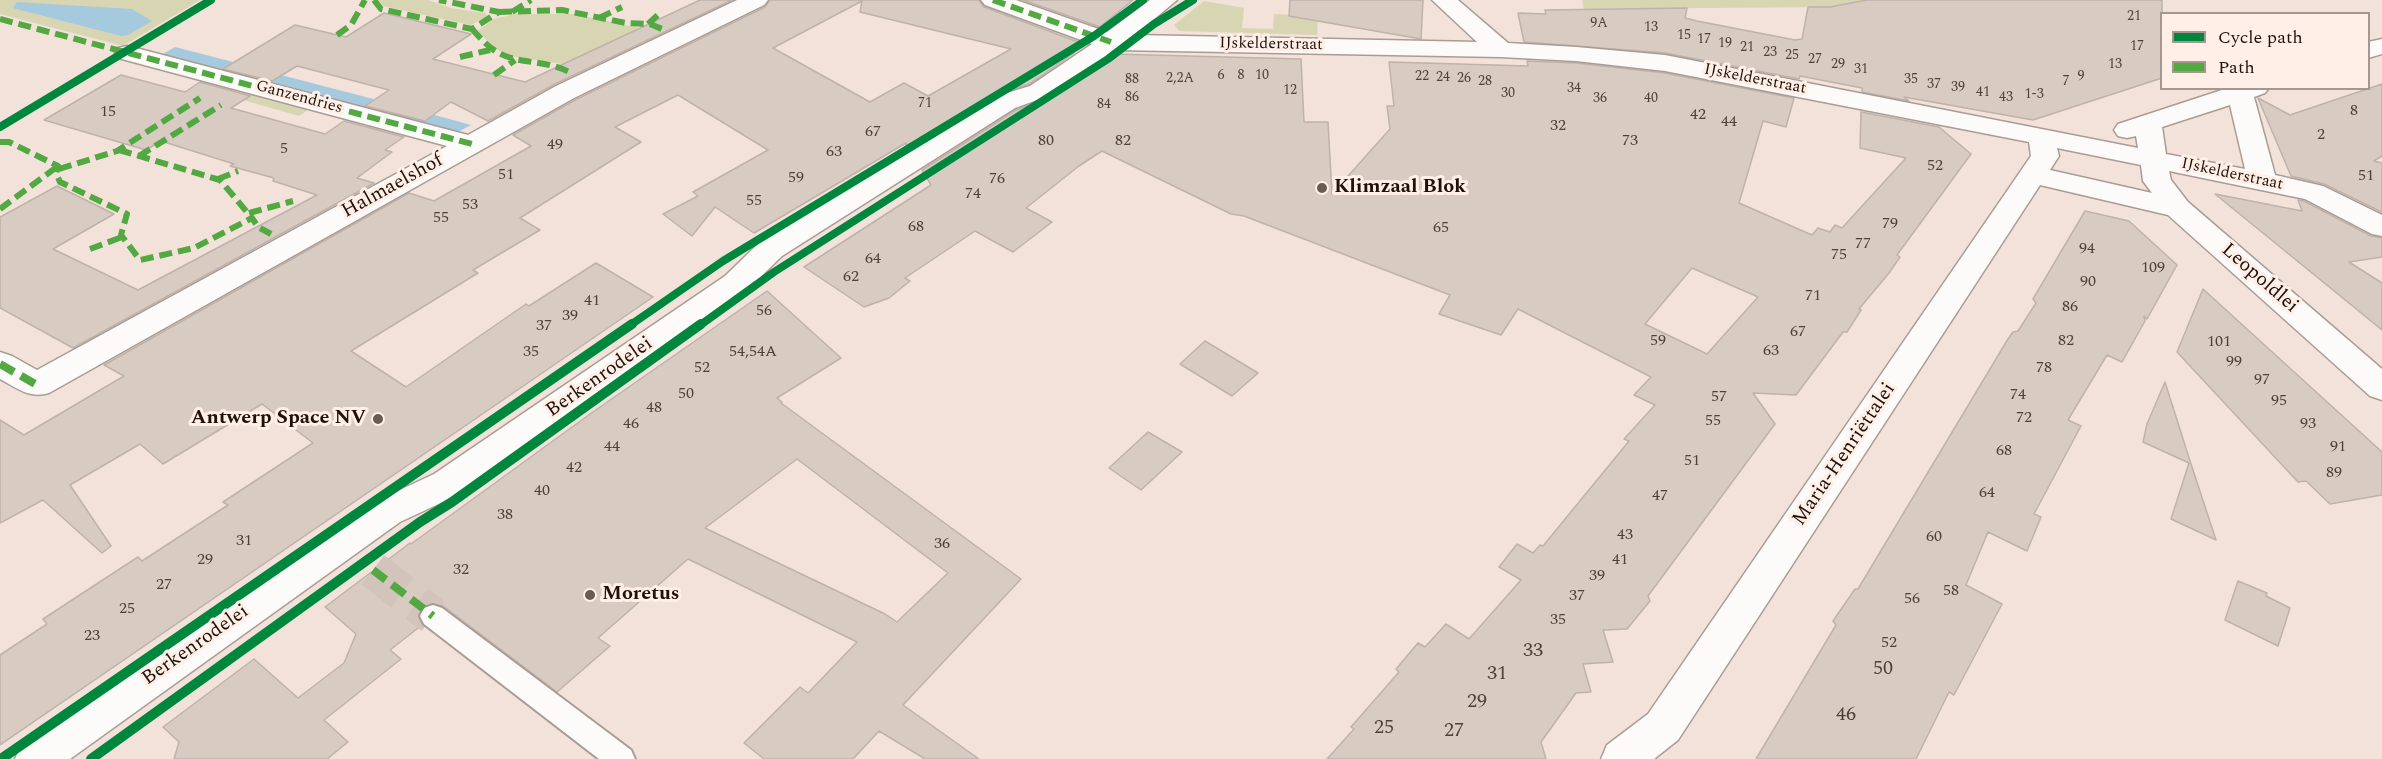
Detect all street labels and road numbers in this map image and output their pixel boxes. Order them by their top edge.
street label: IJskelderstraat [1219,34,1323,56]
street label: IJskelderstraat [1702,61,1808,99]
street label: Ganzendries [254,77,344,119]
street label: Halmaelshof [338,149,448,225]
street label: IJskelderstraat [2179,155,2285,195]
street label: Leopoldlei [2216,239,2302,319]
street label: Berkenrodelei [542,332,658,424]
street label: Maria-Henriëttalei [1788,379,1902,531]
street label: Berkenrodelei [138,600,254,692]

